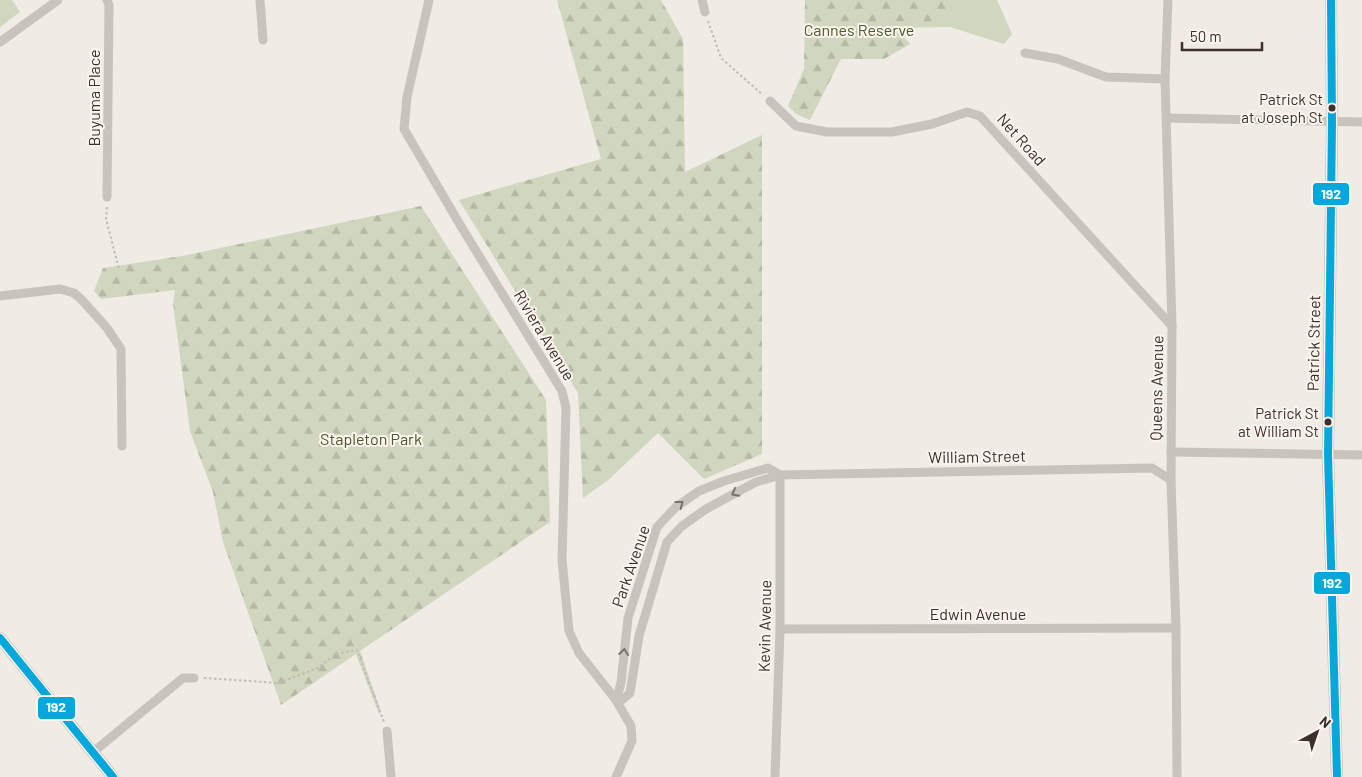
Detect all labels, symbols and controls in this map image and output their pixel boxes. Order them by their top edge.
park label: Cannes Reserve [804,20,914,39]
scale bar [1182,20,1262,52]
text: 50 m [1190,27,1222,45]
street label: Buyuma Place [84,49,103,147]
place label: Patrick St at Joseph St [1241,90,1323,126]
marker: Patrick St at Joseph St [1327,103,1337,113]
street label: Net Road [994,109,1050,169]
line badge: 192 [1312,182,1350,206]
text: 192 [1321,185,1341,202]
street label: Riviera Avenue [511,286,579,384]
street label: Patrick Street [1303,295,1323,391]
street label: Queens Avenue [1146,335,1166,441]
place label: Patrick St at William St [1238,404,1319,440]
marker: Patrick St at William St [1323,417,1333,427]
park label: Stapleton Park [320,429,422,448]
street label: William Street [928,446,1026,466]
one-way arrow [732,487,741,497]
one-way arrow [675,501,684,510]
street label: Park Avenue [607,522,653,610]
line badge: 192 [1313,571,1351,595]
text: 192 [1322,574,1342,591]
street label: Kevin Avenue [754,580,774,672]
street label: Edwin Avenue [930,604,1026,623]
one-way arrow [618,648,629,656]
line badge: 192 [37,696,76,720]
text: 192 [46,698,66,715]
north arrow [1292,707,1342,757]
text: N [1317,712,1335,731]

